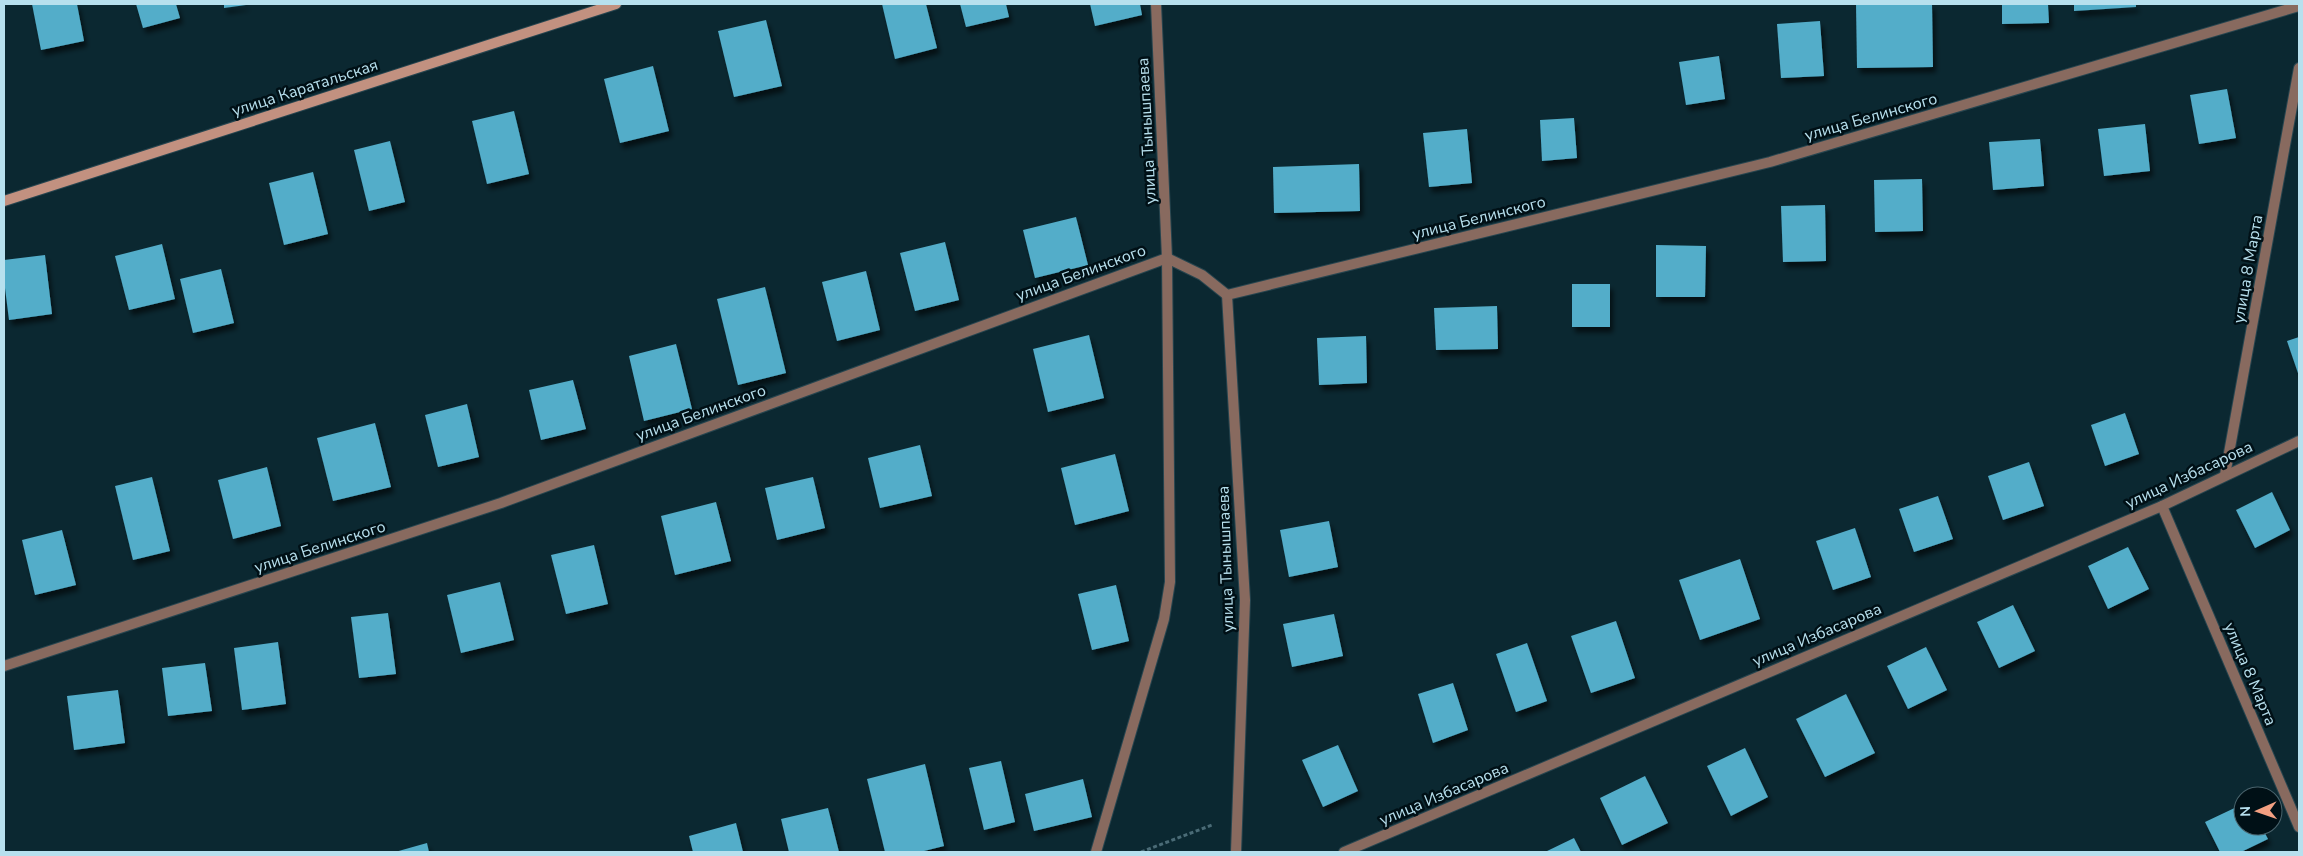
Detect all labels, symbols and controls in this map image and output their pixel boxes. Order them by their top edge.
street label: улица Каратальская [229,54,381,122]
street label: улица Тынышпаева [1132,57,1162,205]
street label: улица Белинского [1802,88,1940,146]
street label: улица Белинского [1410,191,1548,245]
street label: улица 8 Марта [2228,213,2268,325]
street label: улица Белинского [1013,239,1149,307]
street label: улица Белинского [633,379,769,447]
street label: улица Избасарова [2122,436,2256,514]
street label: улица Тынышпаева [1212,485,1240,633]
street label: улица Белинского [251,515,389,579]
street label: улица Избасарова [1749,598,1885,672]
street label: улица 8 Марта [2218,619,2282,729]
street label: улица Избасарова [1376,757,1512,831]
north arrow [2233,786,2283,836]
text: N [2236,806,2255,817]

